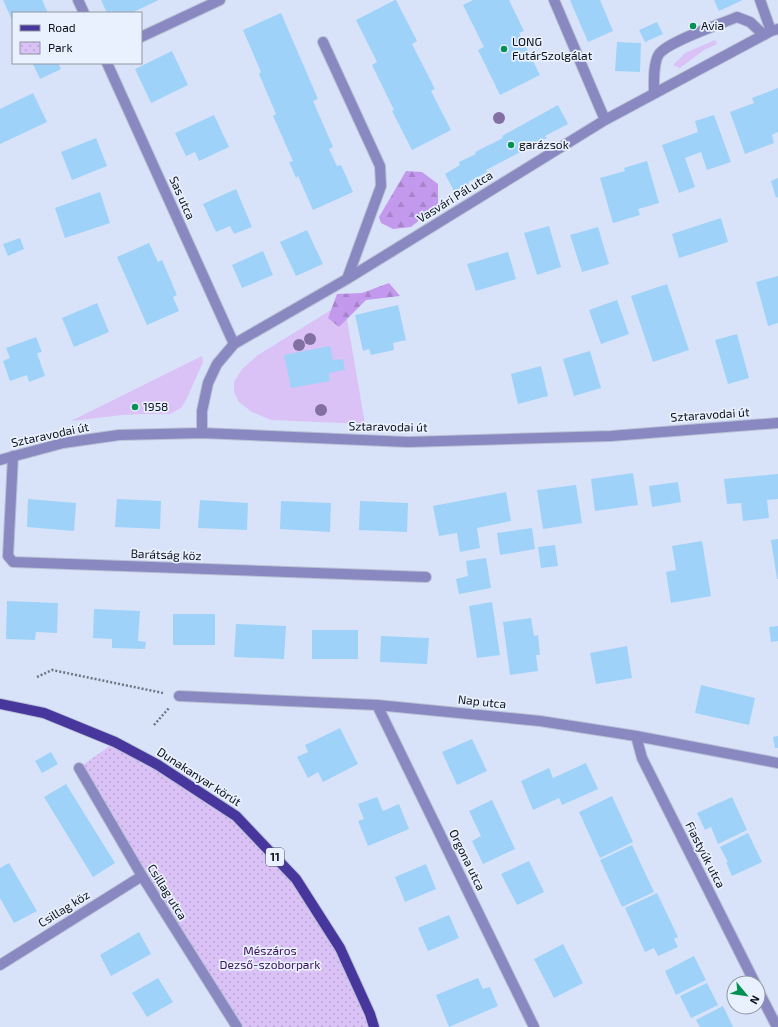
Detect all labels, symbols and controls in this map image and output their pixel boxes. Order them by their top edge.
legend [12,12,142,64]
place label: Avia [701,18,724,32]
text: Road [48,20,76,34]
marker: Avia [688,21,698,31]
place label: LONG FutárSzolgálat [512,34,593,62]
text: Park [48,40,73,54]
marker: LONG FutárSzolgálat [499,44,509,54]
place label: garázsok [519,137,569,151]
marker: garázsok [506,140,516,150]
street label: Vasvári Pál utca [414,167,495,225]
street label: Sas utca [167,174,199,221]
place label: 1958 [143,399,168,413]
marker: 1958 [130,402,140,412]
street label: Sztaravodai út [670,404,750,424]
street label: Sztaravodai út [348,418,428,434]
street label: Sztaravodai út [10,419,90,449]
street label: Barátság köz [130,546,202,562]
street label: Nap utca [457,692,507,711]
street label: Dunakanyar körút [155,744,244,809]
street label: Fiastyúk utca [683,819,729,890]
street label: Orgona utca [447,827,489,892]
road number: 11 [266,848,284,866]
street label: Csillag utca [145,861,190,922]
street label: Csillag köz [35,887,92,929]
park label: Mészáros Dezső-szoborpark [220,943,320,971]
north arrow [726,975,766,1015]
text: N [748,993,763,1007]

